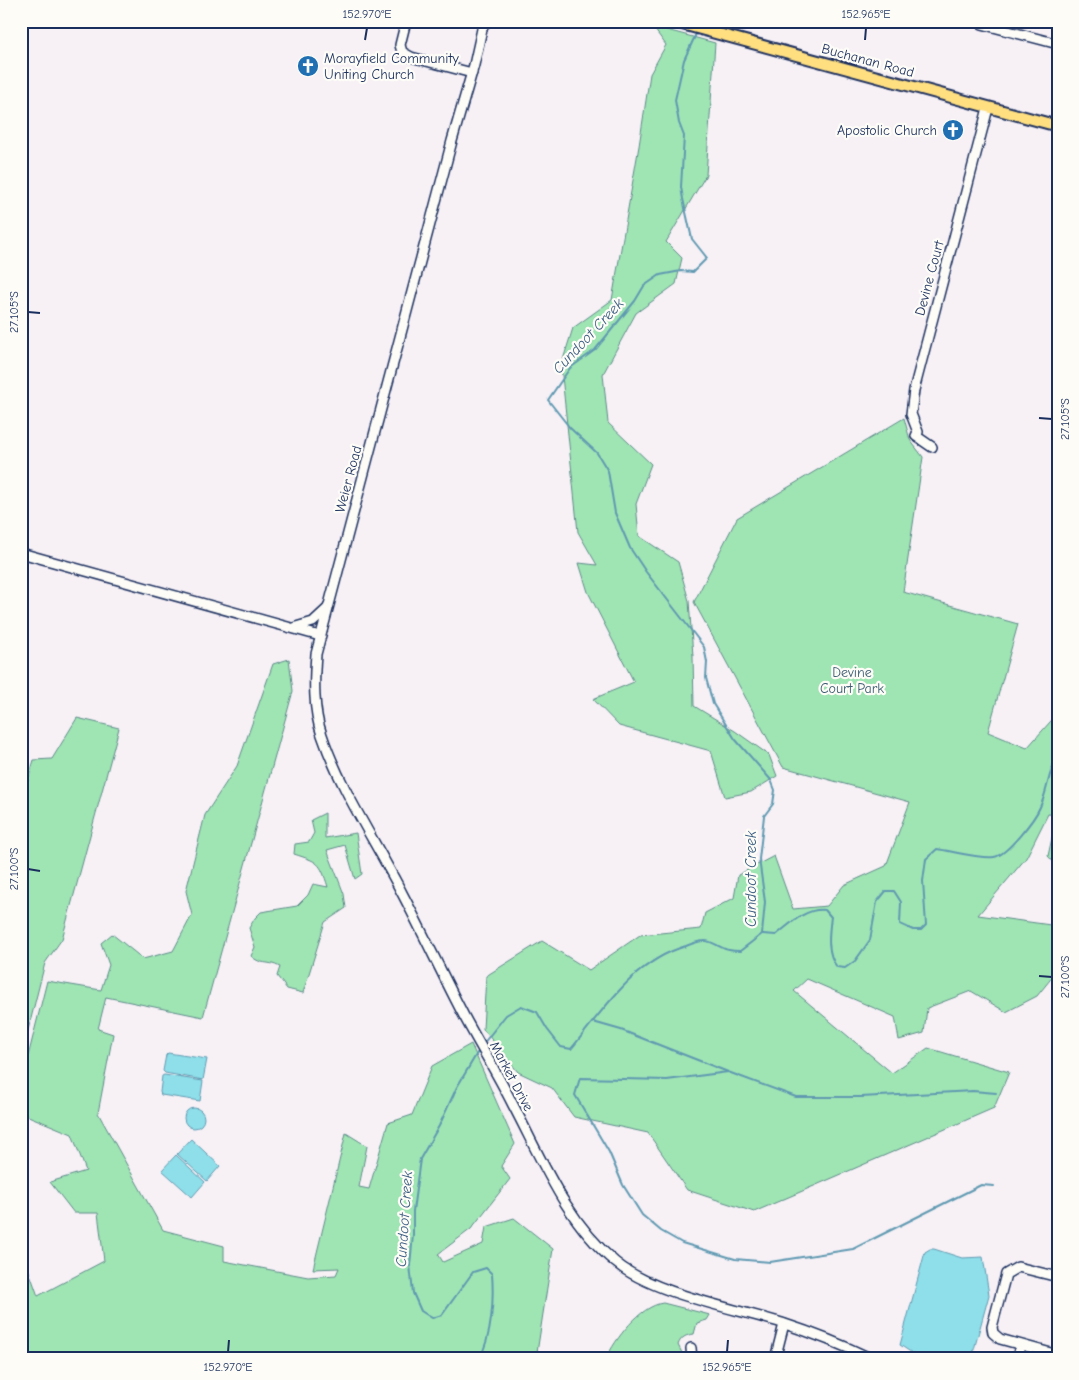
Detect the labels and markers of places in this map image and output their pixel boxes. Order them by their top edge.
place label: Morayfield Community Uniting Church [324,50,459,83]
church icon: Morayfield Community Uniting Church [296,54,320,78]
church icon: Apostolic Church [941,118,965,142]
place label: Apostolic Church [837,122,937,139]

